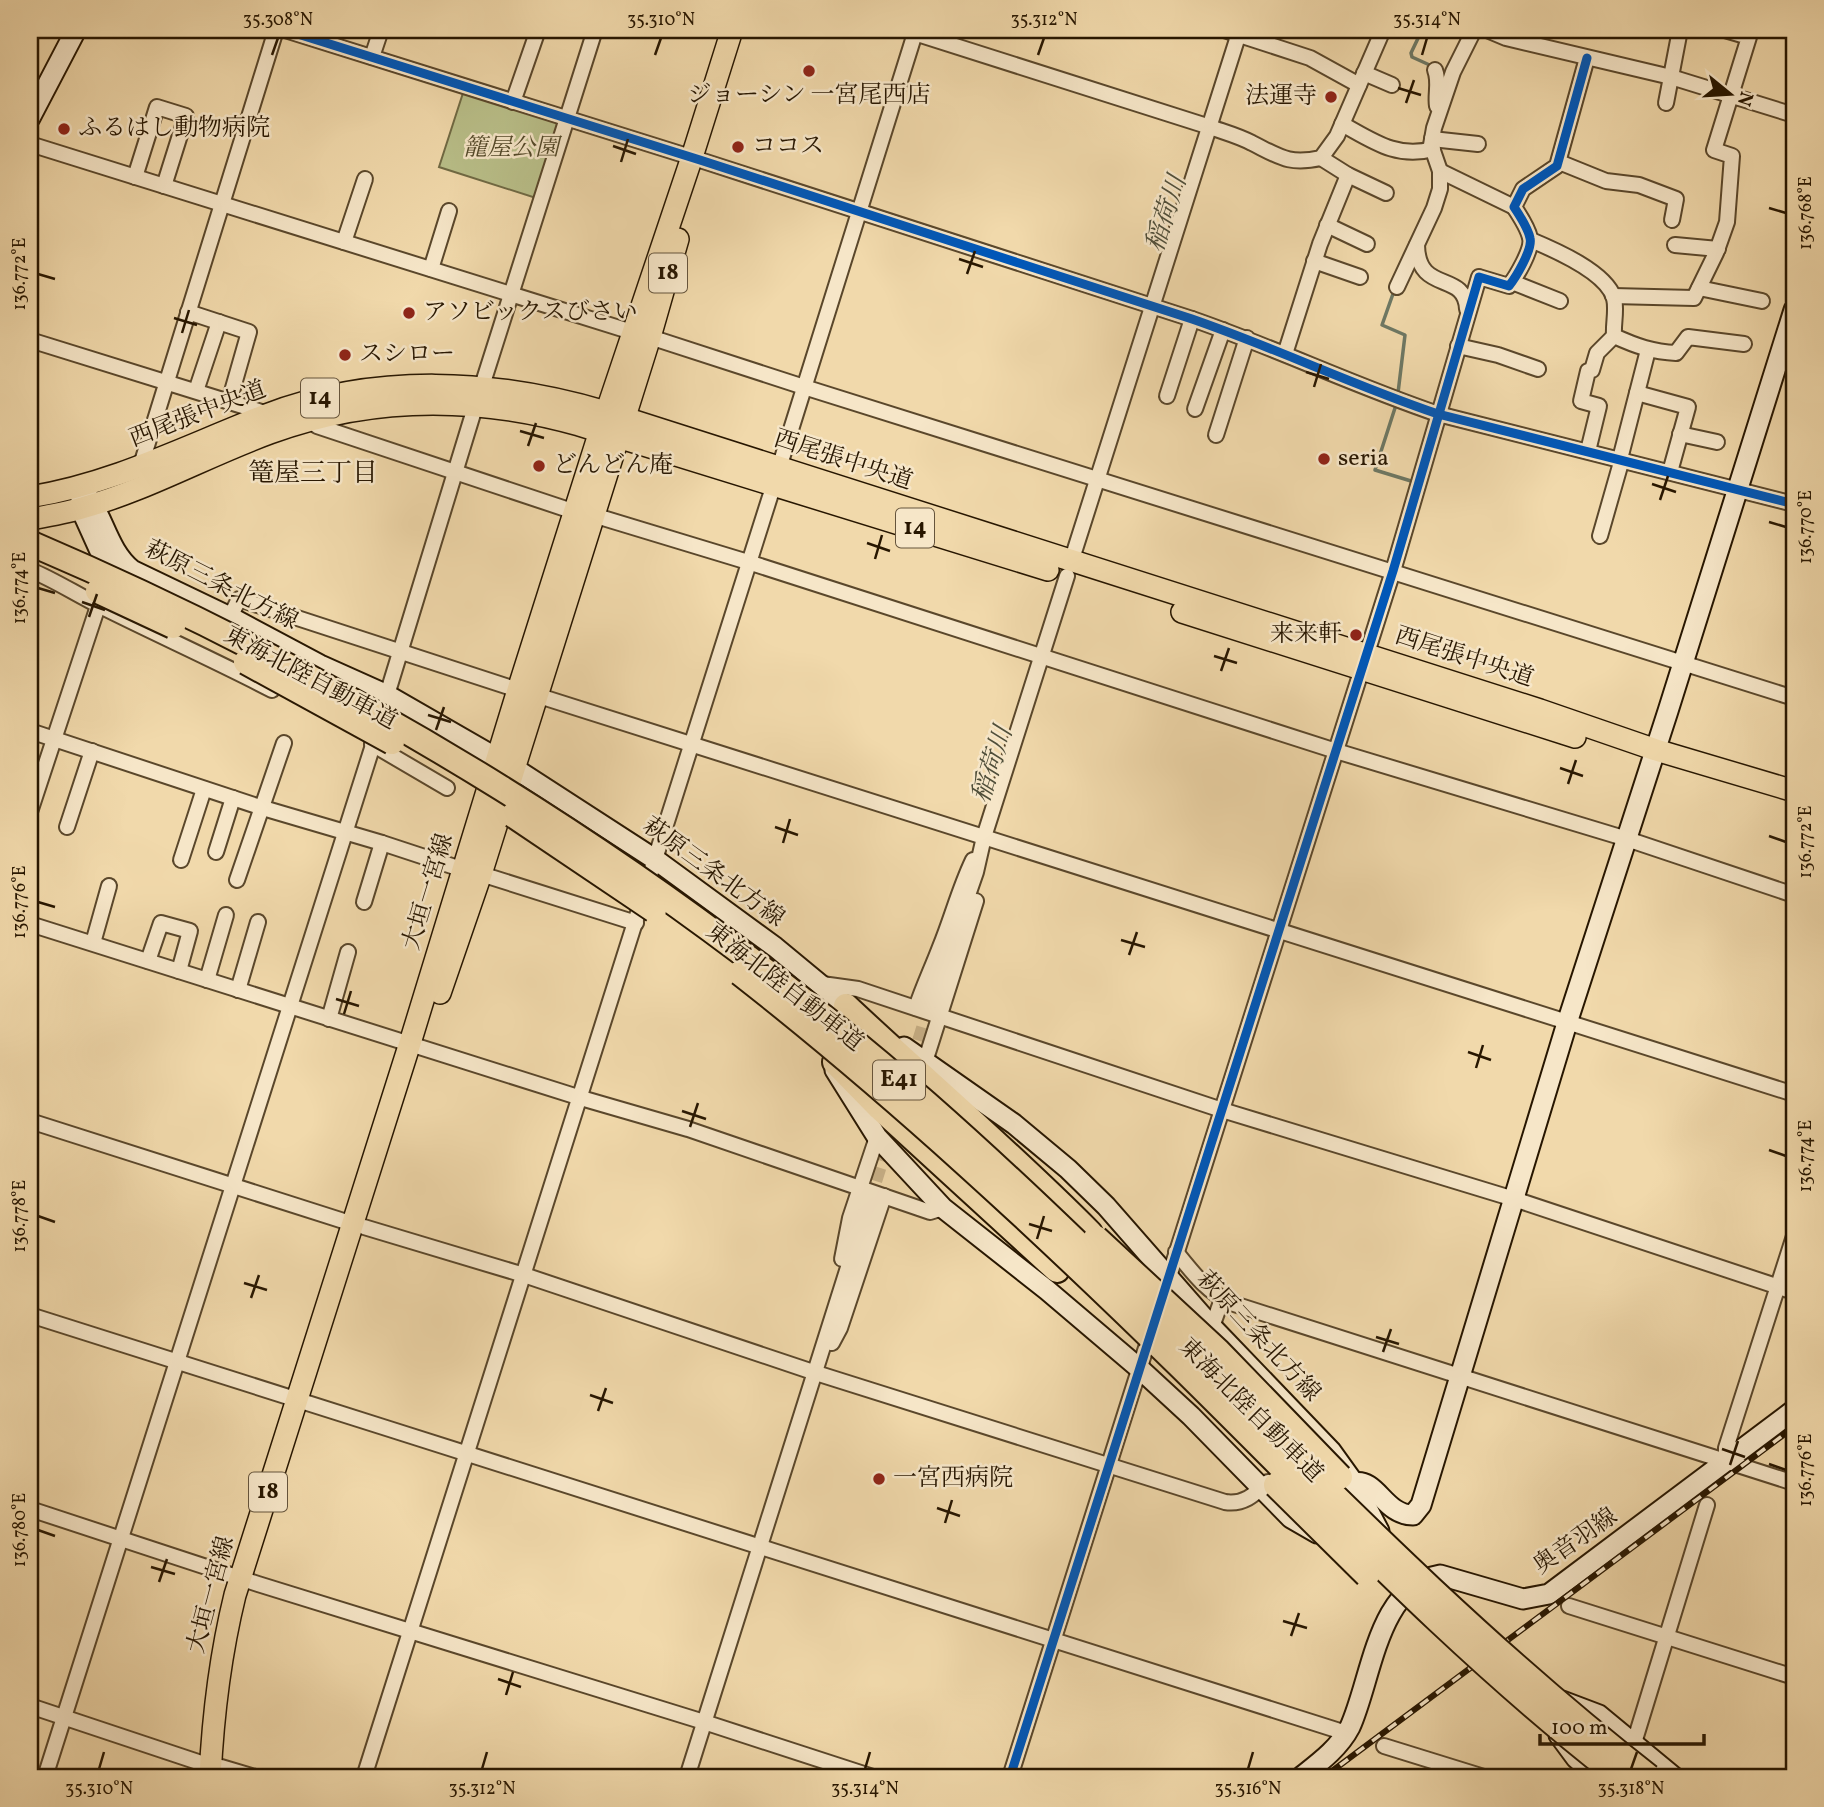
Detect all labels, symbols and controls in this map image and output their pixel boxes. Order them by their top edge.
text: 35.308°N [243,8,313,33]
text: 35.310°N [627,8,695,33]
text: 35.312°N [1010,8,1078,33]
text: 35.314°N [1393,8,1461,33]
north arrow [1694,60,1764,130]
marker: ジョーシン 一宮尾西店 [801,63,817,79]
place label: ジョーシン 一宮尾西店 [687,79,931,113]
place label: 法運寺 [1245,80,1317,114]
text: N [1730,88,1759,109]
marker: 法運寺 [1323,89,1339,105]
place label: ふるはし動物病院 [78,112,270,146]
marker: ふるはし動物病院 [56,121,72,137]
place label: ココス [752,130,824,164]
park label: 籠屋公園 [463,132,563,166]
marker: ココス [730,139,746,155]
water label: 稲荷川 [1138,169,1197,257]
text: 136.768°E [1794,176,1819,250]
text: 136.772°E [8,237,33,311]
road number: 18 [649,254,687,292]
place label: アソビックスびさい [423,296,638,330]
marker: アソビックスびさい [401,305,417,321]
place label: スシロー [359,338,455,372]
marker: スシロー [337,347,353,363]
street label: 西尾張中央道 [125,373,271,457]
road number: 14 [301,378,339,418]
street label: 西尾張中央道 [769,423,917,499]
place label: seria [1338,442,1389,476]
place label: どんどん庵 [553,449,673,483]
marker: seria [1316,451,1332,467]
district label: 篭屋三丁目 [248,456,378,492]
marker: どんどん庵 [531,458,547,474]
text: 136.770°E [1794,490,1819,564]
road number: 14 [896,508,934,548]
street label: 萩原三条北方線 [138,533,304,639]
text: 136.774°E [8,552,33,624]
place label: 来来軒 [1270,618,1342,652]
street label: 東海北陸自動車道 [217,619,403,739]
street label: 西尾張中央道 [1390,620,1538,696]
marker: 来来軒 [1348,627,1364,643]
water label: 稲荷川 [964,720,1023,808]
text: 136.772°E [1794,805,1819,879]
street label: 萩原三条北方線 [635,810,791,936]
street label: 大垣一宮線 [395,830,463,954]
text: 136.776°E [8,865,33,939]
street label: 東海北陸自動車道 [698,916,870,1060]
road number: E41 [873,1060,925,1100]
text: 136.774°E [1794,1120,1819,1192]
text: 136.778°E [8,1179,33,1252]
street label: 萩原三条北方線 [1188,1264,1328,1410]
street label: 東海北陸自動車道 [1170,1331,1330,1491]
text: 136.776°E [1794,1433,1819,1507]
place label: 一宮西病院 [893,1462,1013,1496]
marker: 一宮西病院 [871,1471,887,1487]
road number: 18 [249,1472,287,1512]
text: 136.780°E [8,1493,33,1567]
street label: 奥音羽線 [1527,1501,1625,1583]
street label: 大垣一宮線 [180,1533,244,1657]
scale bar [1540,1702,1705,1746]
text: 100 m [1551,1714,1608,1743]
text: 35.310°N [65,1777,133,1802]
text: 35.312°N [448,1777,516,1802]
text: 35.314°N [831,1777,899,1802]
text: 35.316°N [1215,1777,1281,1802]
text: 35.318°N [1598,1777,1664,1802]

